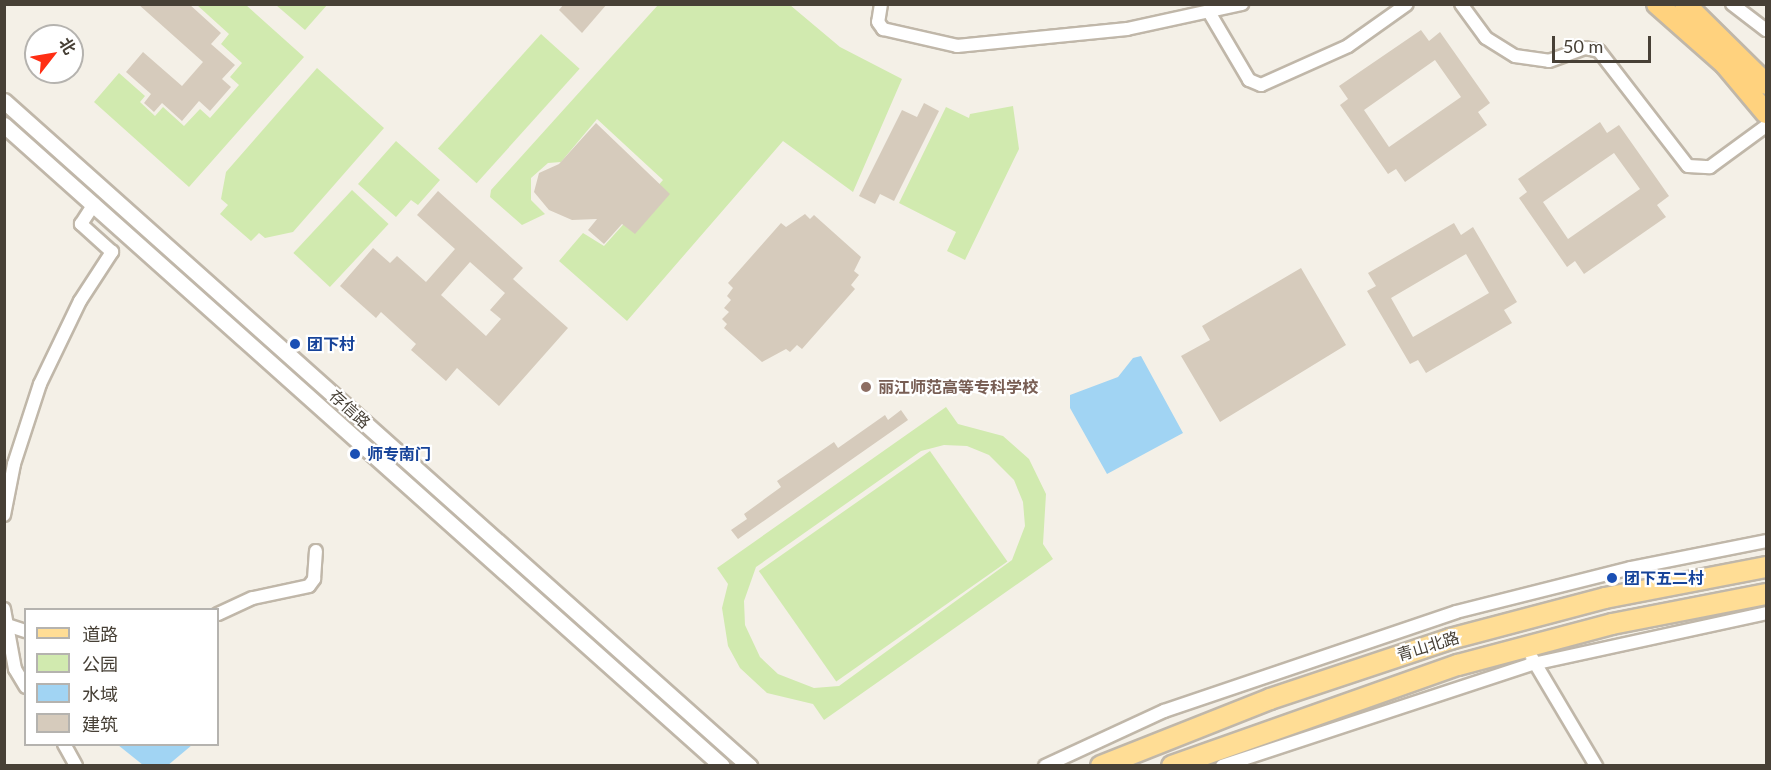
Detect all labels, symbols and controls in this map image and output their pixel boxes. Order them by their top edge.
north arrow [24,24,84,84]
scale bar [1555,24,1654,62]
text: 北 [56,34,80,57]
text: 50 m [1563,35,1603,57]
place label: 团下村 [307,334,355,354]
marker: 团下村 [288,337,302,351]
place label: 丽江师范高等专科学校 [878,377,1038,397]
marker: 丽江师范高等专科学校 [859,380,873,394]
street label: 存信路 [326,386,374,432]
place label: 师专南门 [367,444,431,464]
marker: 师专南门 [348,447,362,461]
place label: 团下五二村 [1624,568,1704,588]
marker: 团下五二村 [1605,571,1619,585]
legend [24,608,219,746]
text: 道路 [82,623,118,645]
street label: 青山北路 [1395,627,1461,665]
text: 公园 [82,653,118,675]
text: 水域 [82,683,118,705]
text: 建筑 [82,713,118,735]

